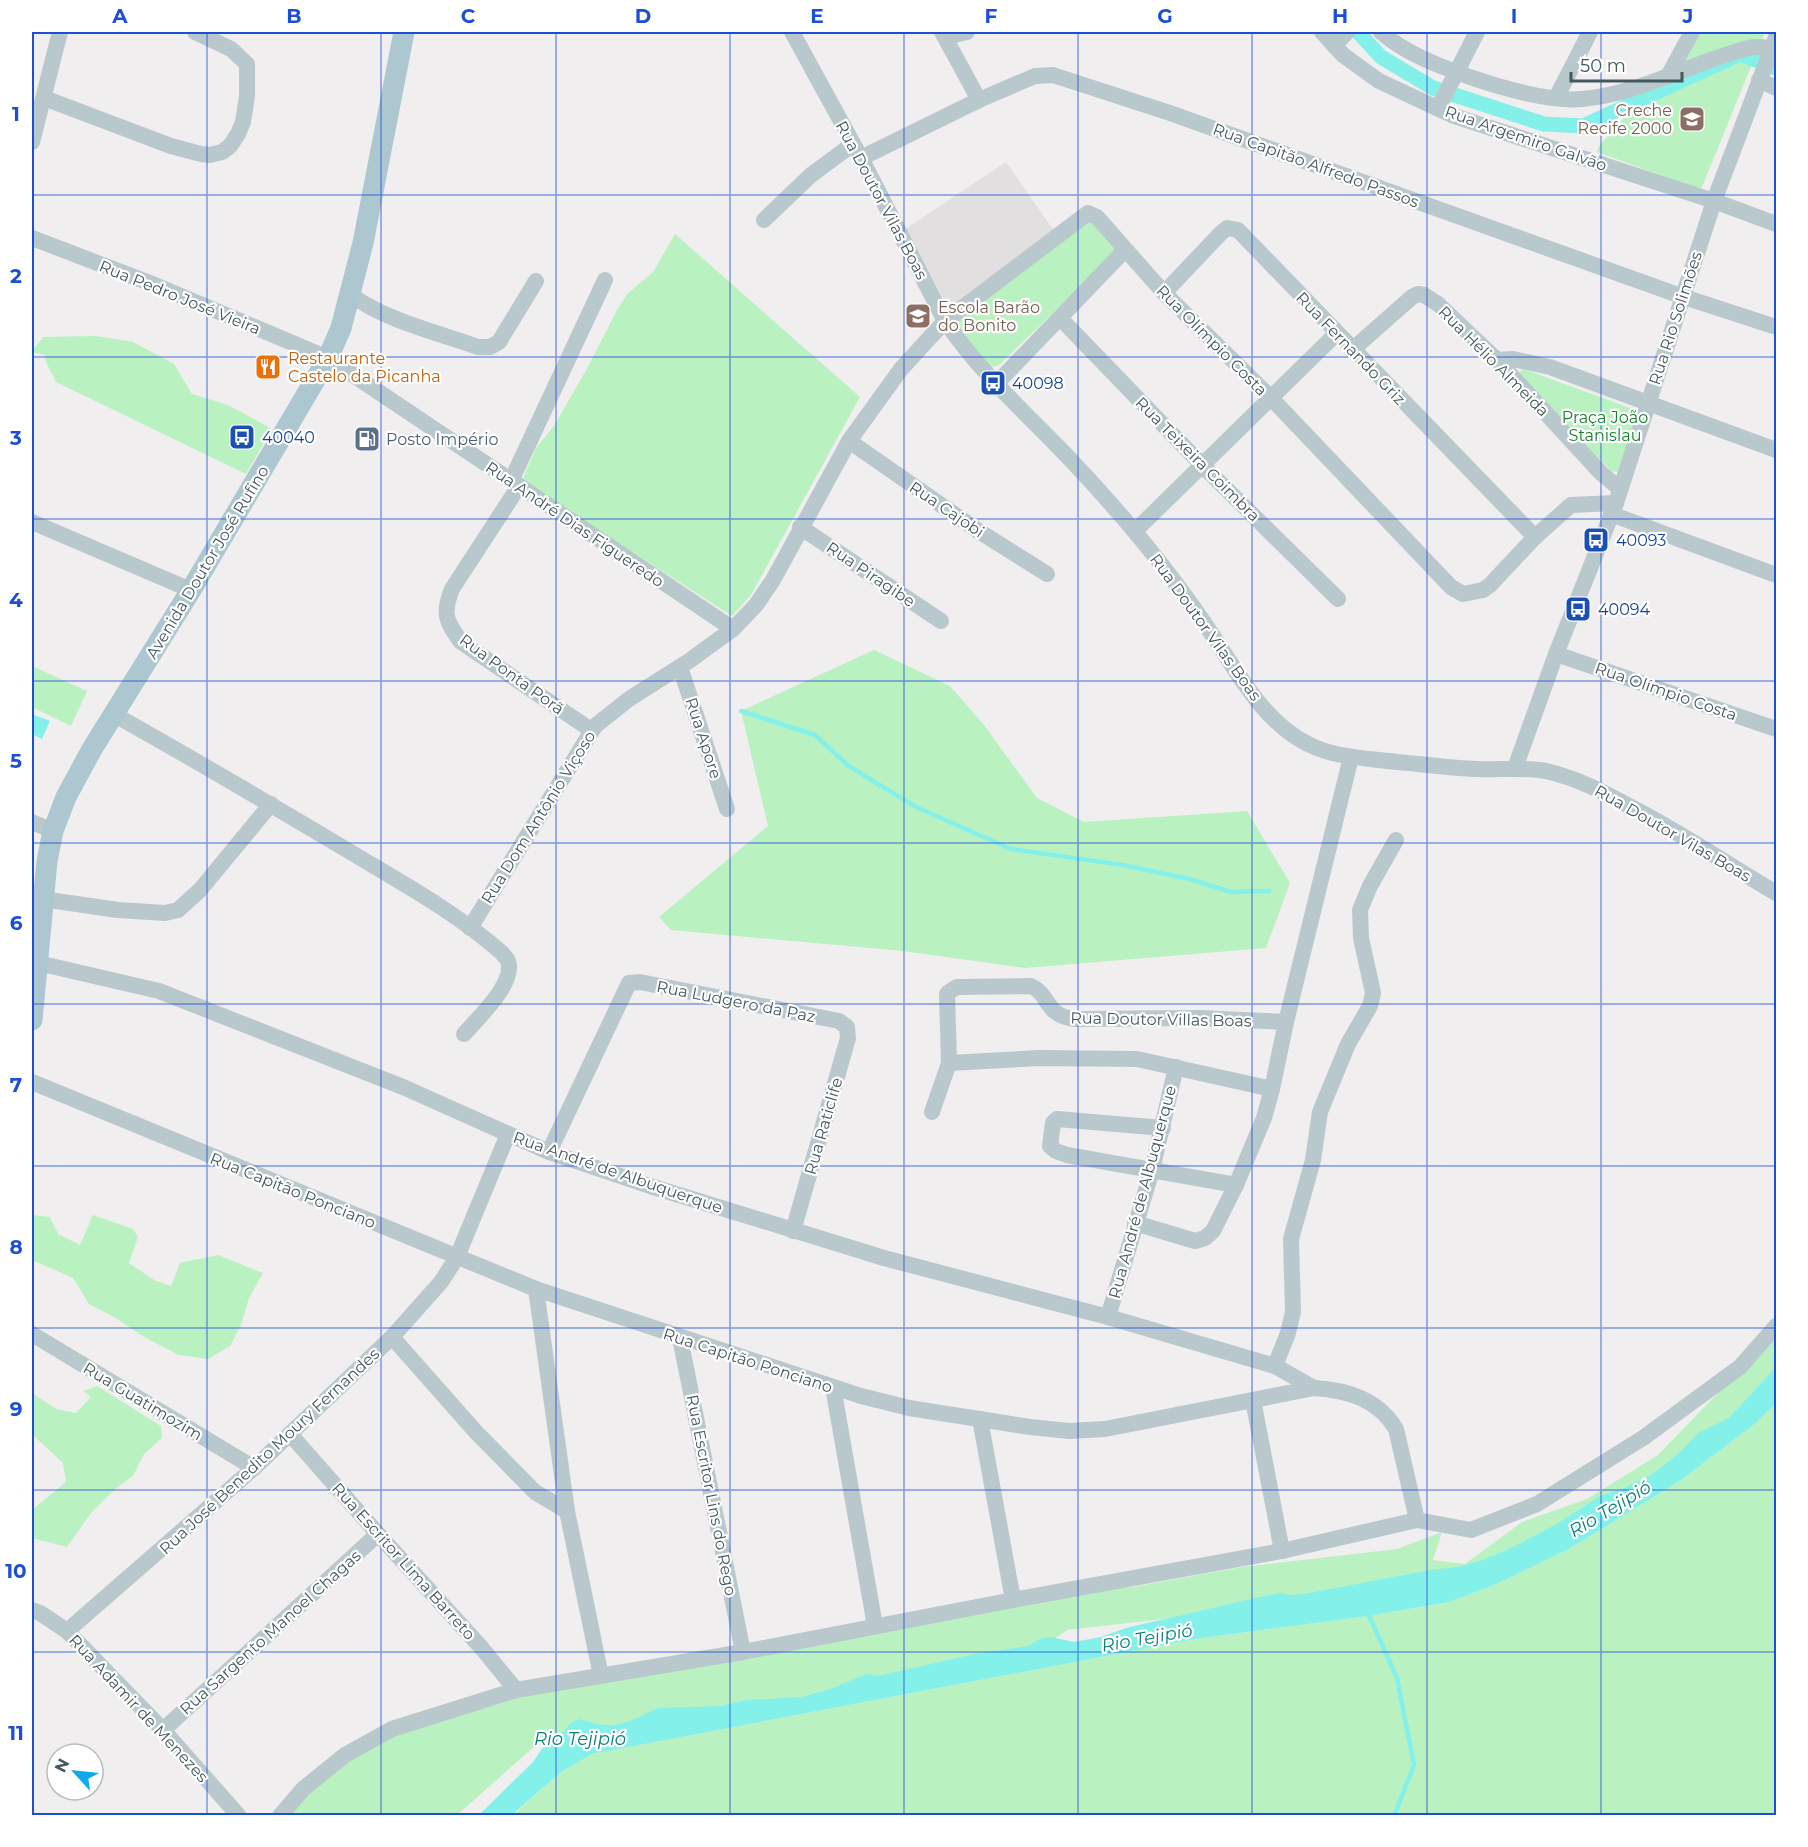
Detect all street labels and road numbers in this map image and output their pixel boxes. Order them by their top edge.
street label: Rua Argemiro Galvão [1442,102,1609,175]
street label: Rua Doutor Vilas Boas [832,118,932,283]
street label: Rua Capitão Alfredo Passos [1210,119,1422,212]
street label: Rua Rio Solimões [1645,249,1706,387]
street label: Rua Pedro José Vieira [96,256,263,339]
street label: Rua Olímpio Costa [1152,281,1271,400]
street label: Rua Fernando Griz [1292,288,1409,409]
street label: Rua Hélio Almeida [1434,302,1553,421]
street label: Rua Teixeira Coimbra [1131,393,1264,526]
street label: Rua André Dias Figueredo [482,458,667,591]
street label: Avenida Doutor José Rufino [142,462,273,662]
street label: Rua Cajobi [906,477,988,541]
street label: Rua Piragibe [823,538,919,611]
street label: Rua Doutor Vilas Boas [1146,550,1265,705]
street label: Rua Ponta Porã [456,630,568,719]
street label: Rua Olímpio Costa [1592,658,1739,725]
street label: Rua Apore [681,695,726,781]
street label: Rua Dom Antônio Viçoso [477,727,600,907]
street label: Rua Doutor Vilas Boas [1591,781,1754,886]
street label: Rua Ludgero da Paz [655,977,817,1026]
street label: Rua Doutor Villas Boas [1070,1008,1252,1031]
street label: Rua Raticlife [801,1075,846,1177]
street label: Rua André de Albuquerque [1105,1083,1180,1301]
street label: Rua André de Albuquerque [511,1128,725,1217]
street label: Rua Capitão Ponciano [207,1148,378,1232]
street label: Rua Capitão Ponciano [661,1324,835,1397]
street label: Rua José Benedito Moury Fernandes [155,1344,383,1558]
street label: Rua Guatimozim [80,1358,206,1445]
street label: Rua Escritor Lins do Rego [683,1393,740,1597]
street label: Rua Escritor Lima Barreto [328,1479,479,1644]
street label: Rua Sargento Manoel Chagas [176,1546,365,1719]
street label: Rua Adamir de Menezes [65,1631,212,1786]

